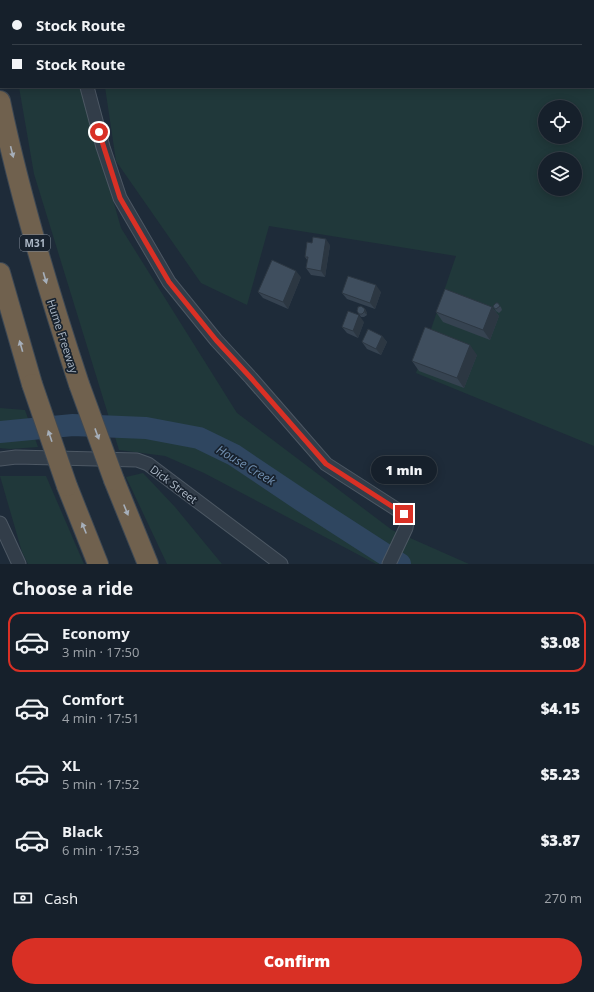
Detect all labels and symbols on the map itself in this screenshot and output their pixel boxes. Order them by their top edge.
route start [90,123,108,141]
one-way arrow [9,146,15,159]
road number: M31 [20,235,50,251]
one-way arrow [42,272,48,284]
street label: Hume Freeway [44,297,82,375]
one-way arrow [18,340,24,352]
one-way arrow [94,428,100,440]
one-way arrow [46,429,52,441]
water label: House Creek [213,441,280,490]
callout: 1 min [371,456,437,484]
street label: Dick Street [147,461,201,507]
one-way arrow [123,505,129,517]
route end [395,505,413,523]
one-way arrow [80,521,86,533]

